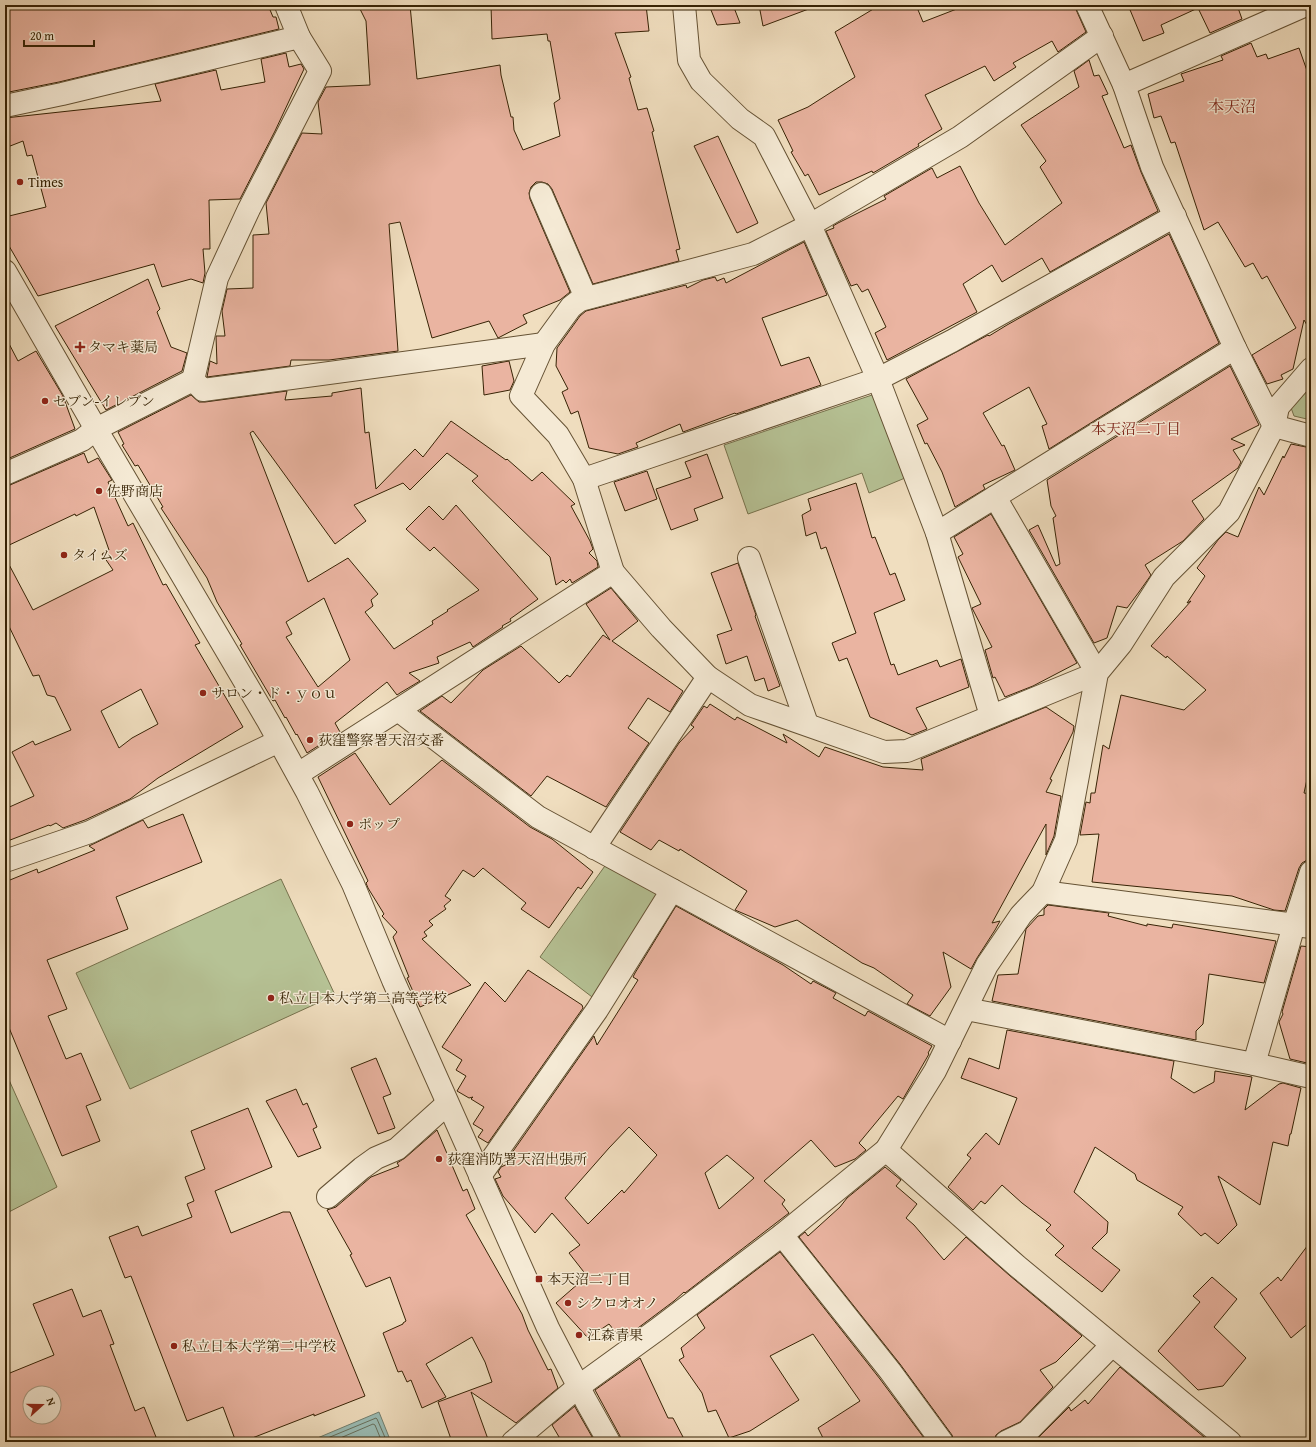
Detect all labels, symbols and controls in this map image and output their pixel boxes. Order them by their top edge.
scale bar [24,22,94,48]
text: 20 m [30,27,54,44]
district label: 本天沼 [1208,94,1256,118]
place label: Times [28,172,63,192]
marker: Times [15,177,25,187]
place label: タマキ薬局 [88,337,158,357]
marker: タマキ薬局 [75,342,85,352]
place label: セブン-イレブン [53,391,155,411]
marker: セブン-イレブン [40,396,50,406]
district label: 本天沼二丁目 [1091,418,1181,439]
place label: 佐野商店 [107,481,163,501]
marker: 佐野商店 [94,486,104,496]
place label: タイムズ [72,545,128,565]
marker: タイムズ [59,550,69,560]
place label: サロン・ド・ｙｏｕ [211,683,337,703]
marker: サロン・ド・ｙｏｕ [198,688,208,698]
place label: 荻窪警察署天沼交番 [318,730,444,750]
marker: 荻窪警察署天沼交番 [305,735,315,745]
place label: ポップ [358,814,400,834]
marker: ポップ [345,819,355,829]
place label: 私立日本大学第二高等学校 [279,988,447,1008]
marker: 私立日本大学第二高等学校 [266,993,276,1003]
place label: 荻窪消防署天沼出張所 [447,1149,587,1169]
marker: 荻窪消防署天沼出張所 [434,1154,444,1164]
place label: 本天沼二丁目 [547,1269,631,1289]
marker: 本天沼二丁目 [534,1274,544,1284]
place label: シクロオオノ [576,1293,658,1313]
marker: シクロオオノ [563,1298,573,1308]
place label: 江森青果 [587,1325,643,1345]
marker: 江森青果 [574,1330,584,1340]
place label: 私立日本大学第二中学校 [182,1336,336,1356]
marker: 私立日本大学第二中学校 [169,1341,179,1351]
north arrow [22,1385,62,1425]
text: N [43,1395,60,1408]

